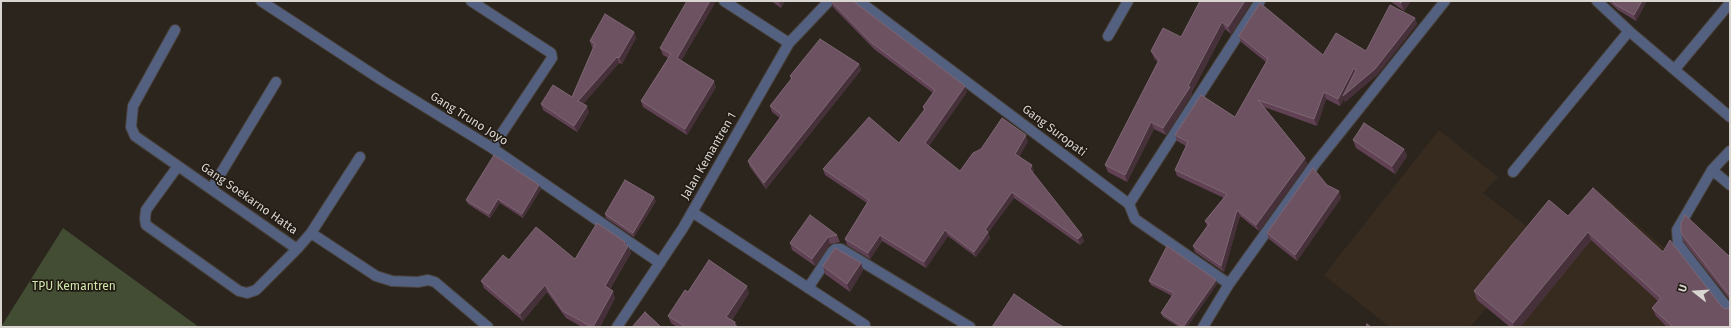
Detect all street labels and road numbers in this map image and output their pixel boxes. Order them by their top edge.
street label: Gang Truno Joyo [428,89,510,149]
street label: Gang Suropati [1019,102,1089,160]
street label: Jalan Kemantren 1 [678,110,740,202]
street label: Gang Soekarno Hatta [198,160,300,238]

